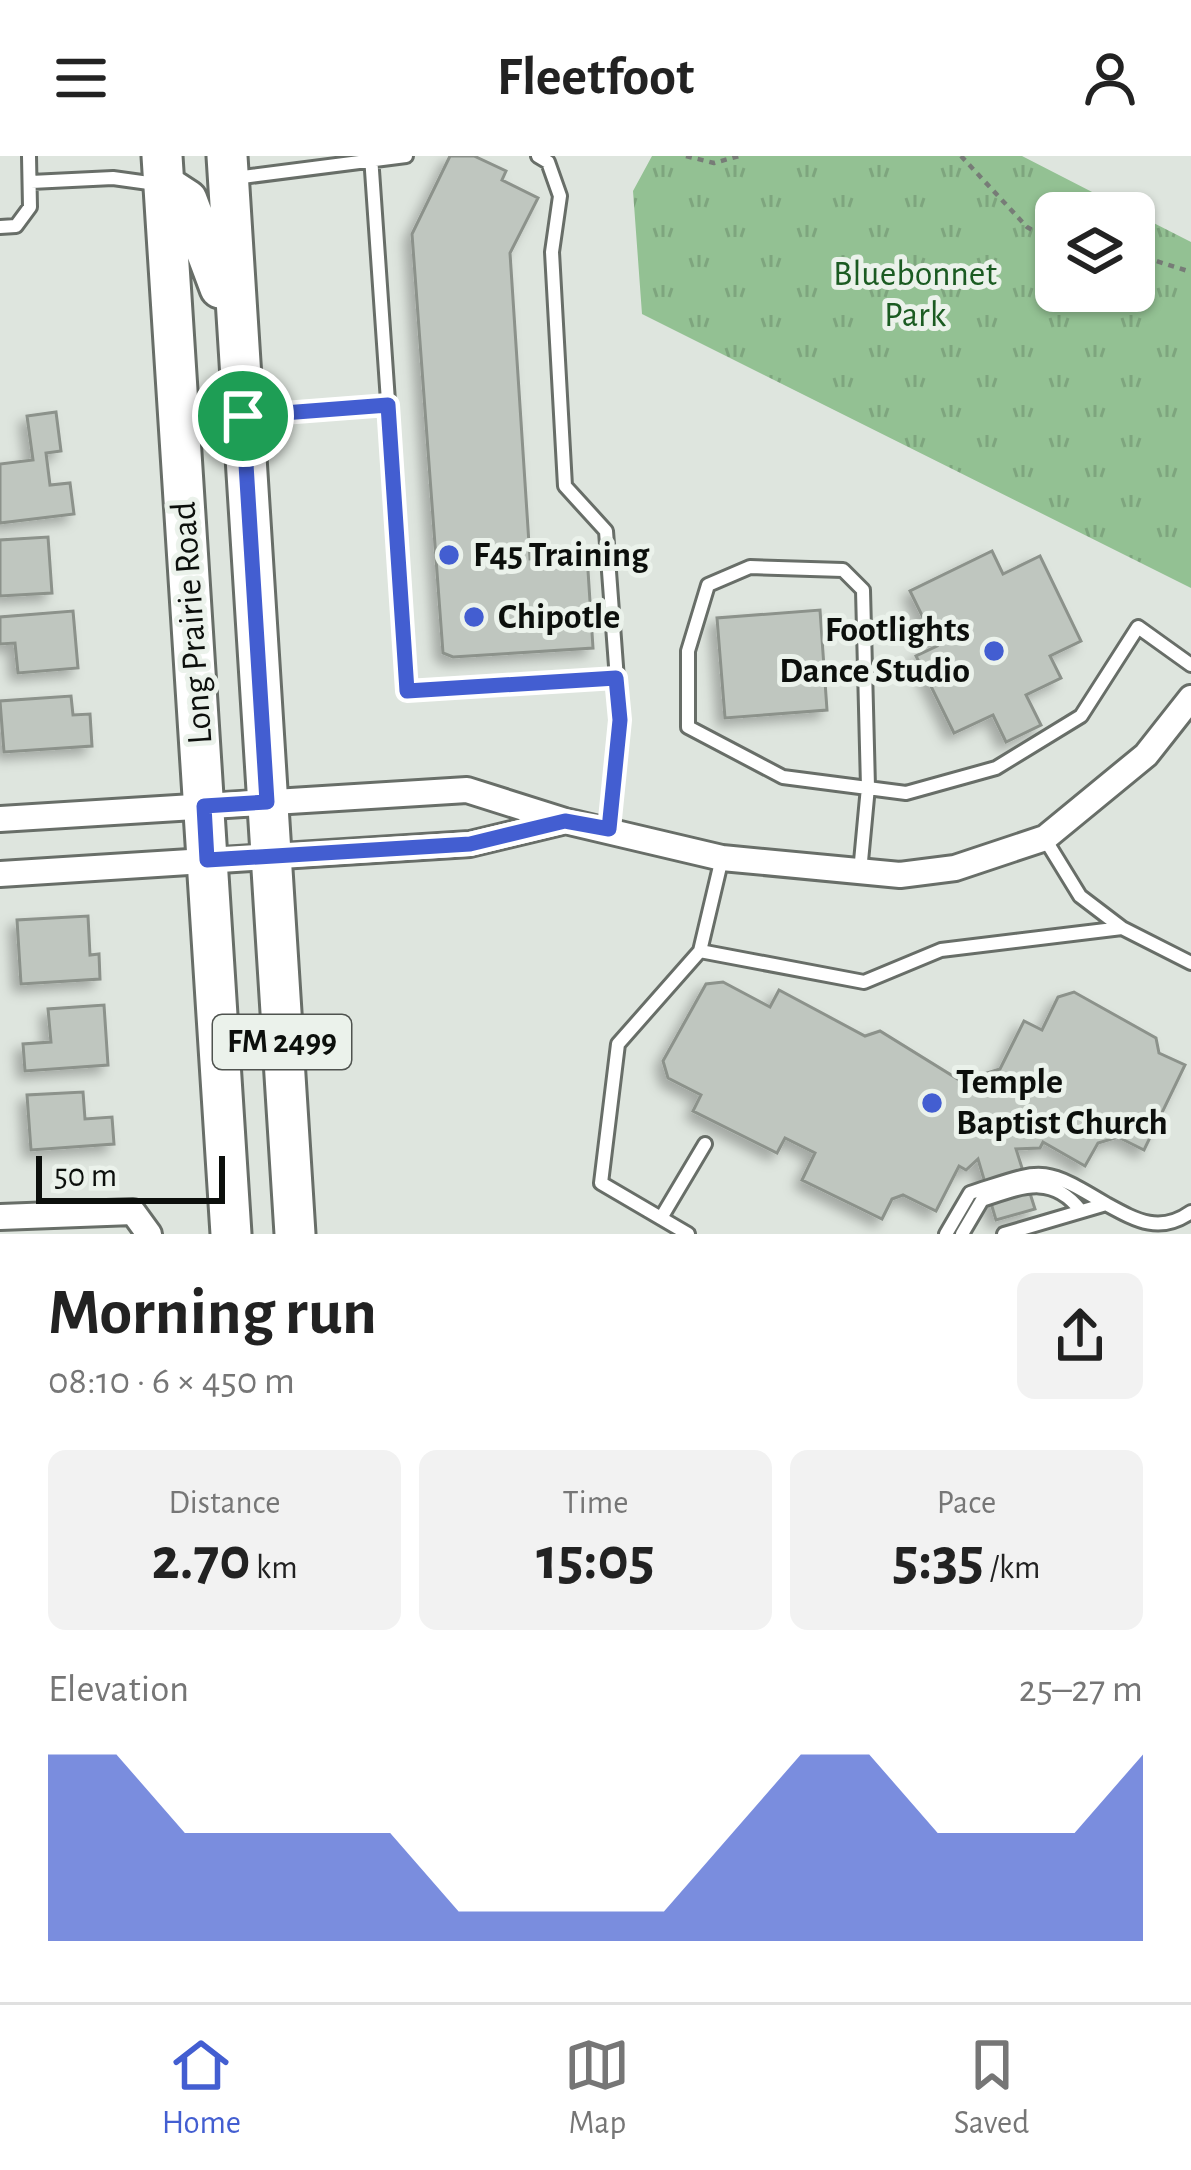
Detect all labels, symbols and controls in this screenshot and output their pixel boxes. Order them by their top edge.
icon: menu [48,45,114,111]
icon: person [1077,45,1143,111]
text: Fleetfoot [497,51,694,105]
map controls [1035,192,1155,312]
button: layers [1035,192,1155,312]
park label: Bluebonnet Park [833,256,997,333]
pin [192,365,294,467]
icon: arrive [210,383,276,449]
street label: Long Prairie Road [166,500,218,746]
place label: F45 Training [473,537,650,573]
marker: F45 Training [436,542,462,568]
place label: Chipotle [498,599,620,635]
marker: Chipotle [461,604,487,630]
place label: Footlights Dance Studio [779,612,970,689]
marker: Footlights Dance Studio [981,638,1007,664]
road number: FM 2499 [213,1015,351,1069]
place label: Temple Baptist Church [956,1064,1168,1141]
marker: Temple Baptist Church [919,1090,945,1116]
scale bar [36,1150,225,1203]
text: 50 m [54,1160,117,1193]
button: share [1017,1273,1143,1399]
text: Morning run [48,1280,377,1346]
text: 08:10 · 6 × 450 m [48,1362,295,1401]
text: Distance [169,1487,280,1520]
text: Time [563,1487,628,1520]
text: Pace [937,1487,996,1520]
text: 2.70 [151,1530,251,1590]
text: 15:05 [536,1530,655,1590]
text: 5:35 [893,1530,984,1590]
text: km [251,1552,298,1585]
text: /km [984,1552,1040,1585]
text: Elevation [48,1670,189,1709]
text: 25–27 m [1019,1670,1143,1709]
tab: Home [162,2032,241,2144]
tab: Map [564,2032,630,2144]
tab: Saved [954,2032,1029,2144]

